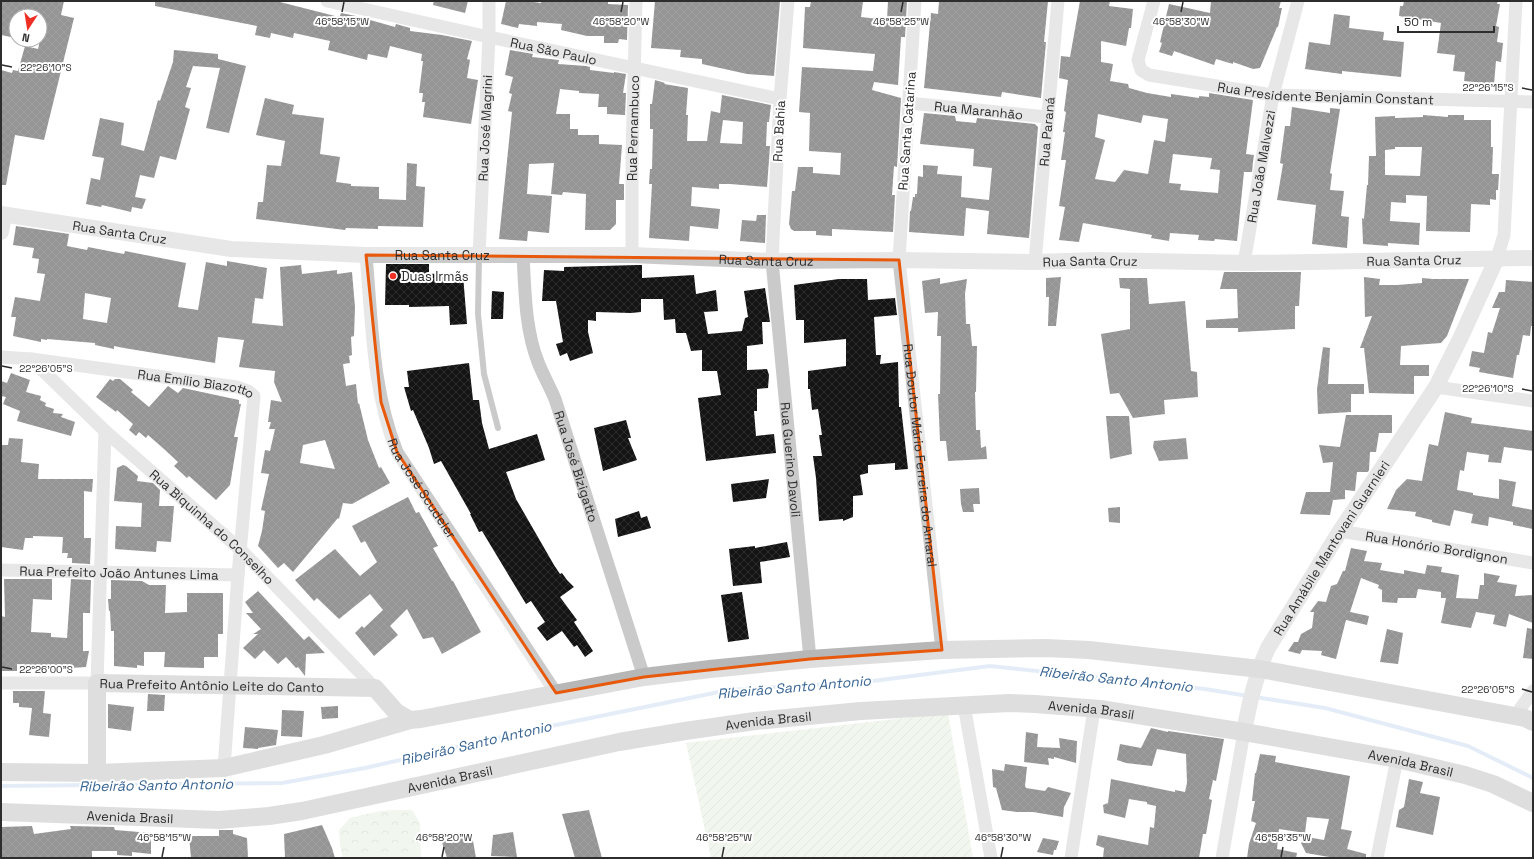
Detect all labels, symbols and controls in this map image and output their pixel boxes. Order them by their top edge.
north arrow [8,8,48,48]
scale bar [1398,8,1494,34]
text: 50 m [1404,14,1432,30]
text: 46°58'15"W [315,15,369,28]
text: 46°58'20"W [593,15,649,28]
text: 46°58'25"W [873,15,929,28]
text: 46°58'30"W [1153,15,1209,28]
text: N [21,30,31,45]
street label: Rua São Paulo [509,33,598,68]
text: 22°26'10"S [20,61,72,74]
street label: Rua Santa Catarina [894,70,920,191]
street label: Rua José Magrini [474,75,496,182]
street label: Rua Pernambuco [623,75,643,181]
street label: Rua Presidente Benjamin Constant [1216,78,1434,108]
text: 22°26'15"S [1462,81,1514,94]
street label: Rua Paraná [1035,95,1058,167]
street label: Rua Maranhão [933,97,1024,123]
street label: Rua Bahia [769,99,789,162]
street label: Rua João Malvezzi [1243,109,1279,224]
street label: Rua Santa Cruz [71,216,168,248]
street label: Rua Santa Cruz [395,247,490,264]
street label: Rua Santa Cruz [718,250,814,270]
street label: Rua Santa Cruz [1042,251,1138,270]
street label: Rua Santa Cruz [1366,251,1462,269]
place label: Duas Irmãs [401,268,469,285]
marker: Duas Irmãs [388,271,398,281]
street label: Rua Doutor Mário Ferreira do Amaral [900,343,941,568]
text: 22°26'05"S [19,362,73,375]
street label: Rua Emílio Biazotto [137,365,259,402]
text: 22°26'10"S [1462,382,1514,395]
street label: Rua Guerino Davoli [777,401,805,518]
street label: Rua José Bizigatto [551,408,602,524]
street label: Rua José Scudeler [384,436,460,542]
street label: Rua Amábile Mantovani Guarnieri [1269,457,1393,639]
street label: Rua Biquinha do Conselho [146,466,278,588]
street label: Rua Honório Bordignon [1364,527,1509,567]
street label: Rua Prefeito João Antunes Lima [19,562,219,583]
water label: Ribeirão Santo Antonio [1038,662,1194,696]
text: 22°26'00"S [19,663,73,676]
water label: Ribeirão Santo Antonio [716,671,872,703]
street label: Rua Prefeito Antônio Leite do Canto [100,675,324,696]
text: 22°26'05"S [1461,683,1515,696]
street label: Avenida Brasil [1048,697,1136,723]
street label: Avenida Brasil [724,707,812,734]
water label: Ribeirão Santo Antonio [399,717,553,769]
street label: Avenida Brasil [1367,746,1455,780]
street label: Avenida Brasil [406,761,494,796]
water label: Ribeirão Santo Antonio [79,775,234,795]
street label: Avenida Brasil [86,807,174,827]
text: 46°58'15"W [137,831,191,844]
text: 46°58'20"W [416,831,472,844]
text: 46°58'25"W [696,831,752,844]
text: 46°58'30"W [975,831,1031,844]
text: 46°58'35"W [1255,831,1311,844]

